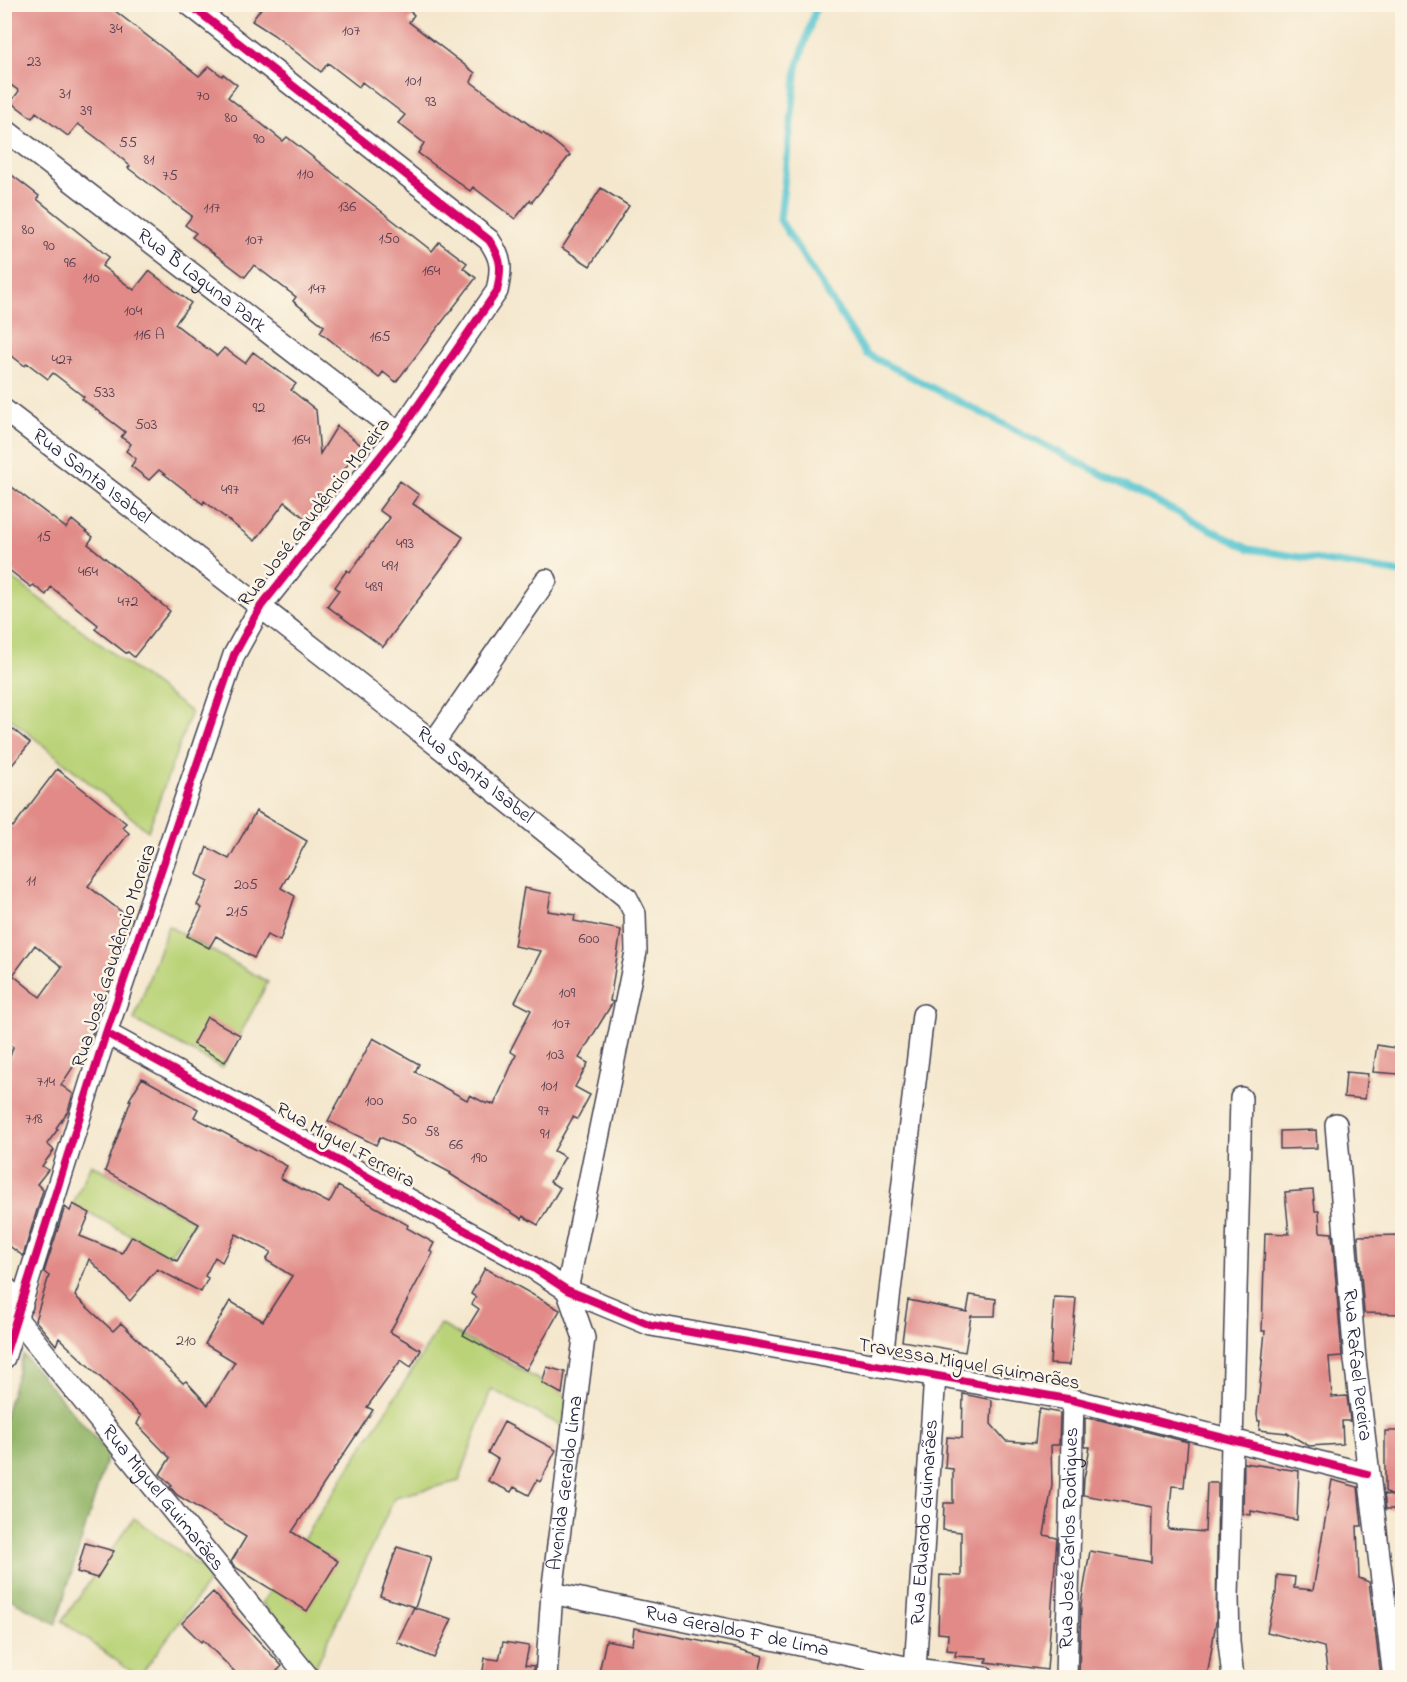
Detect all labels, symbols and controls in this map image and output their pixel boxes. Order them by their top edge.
house number: 34 [109,17,123,41]
house number: 107 [342,19,361,43]
house number: 23 [27,50,41,74]
house number: 101 [404,69,422,93]
house number: 31 [59,82,71,106]
house number: 70 [196,84,210,108]
house number: 93 [425,90,437,114]
house number: 39 [80,99,92,123]
house number: 80 [225,106,238,130]
house number: 90 [253,127,265,151]
house number: 55 [119,131,137,155]
house number: 81 [143,148,155,172]
house number: 110 [296,162,314,186]
house number: 75 [162,164,178,188]
house number: 136 [338,195,356,219]
house number: 117 [204,196,221,220]
house number: 80 [22,218,35,242]
street label: Rua B Laguna Park [130,221,273,340]
house number: 150 [378,227,400,251]
house number: 107 [245,228,264,252]
house number: 90 [43,234,55,258]
house number: 96 [64,251,76,275]
house number: 164 [422,259,441,283]
house number: 110 [82,266,100,290]
house number: 147 [308,277,327,301]
house number: 104 [124,299,143,323]
house number: 116 A [133,323,165,347]
house number: 165 [369,325,391,349]
house number: 427 [51,348,73,372]
house number: 533 [93,381,115,405]
house number: 92 [253,396,265,420]
street label: Rua José Gaudêncio Moreira [232,412,398,614]
house number: 503 [135,413,157,437]
street label: Rua Santa Isabel [26,422,157,532]
house number: 164 [292,428,311,452]
house number: 497 [221,478,239,502]
house number: 15 [37,525,51,549]
house number: 493 [396,532,414,556]
house number: 491 [382,554,398,578]
house number: 464 [78,560,99,584]
house number: 489 [365,575,383,599]
house number: 472 [117,590,139,614]
street label: Rua Santa Isabel [410,719,540,831]
street label: Rua José Gaudêncio Moreira [65,840,165,1072]
house number: 11 [26,869,36,893]
house number: 205 [234,873,258,897]
house number: 215 [226,900,248,924]
house number: 600 [579,927,600,951]
house number: 109 [559,981,576,1005]
house number: 107 [552,1012,571,1036]
house number: 103 [546,1043,564,1067]
house number: 714 [37,1070,56,1094]
house number: 101 [540,1074,558,1098]
house number: 100 [365,1089,384,1113]
street label: Rua Miguel Ferreira [269,1096,420,1197]
house number: 97 [538,1099,550,1123]
house number: 718 [25,1107,43,1131]
house number: 50 [401,1108,417,1132]
house number: 58 [424,1120,440,1144]
house number: 91 [540,1122,550,1146]
house number: 66 [449,1133,463,1157]
house number: 190 [471,1146,487,1170]
street label: Rua Rafael Pereira [1335,1288,1379,1443]
house number: 210 [176,1329,196,1353]
street label: Travessa Miguel Guimarães [856,1331,1082,1400]
street label: Avenida Geraldo Lima [540,1394,591,1572]
street label: Rua Miguel Guimarães [94,1419,231,1578]
street label: Rua Eduardo Guimarães [904,1419,946,1626]
street label: Rua José Carlos Rodrigues [1052,1427,1087,1649]
street label: Rua Geraldo F de Lima [642,1598,832,1665]

